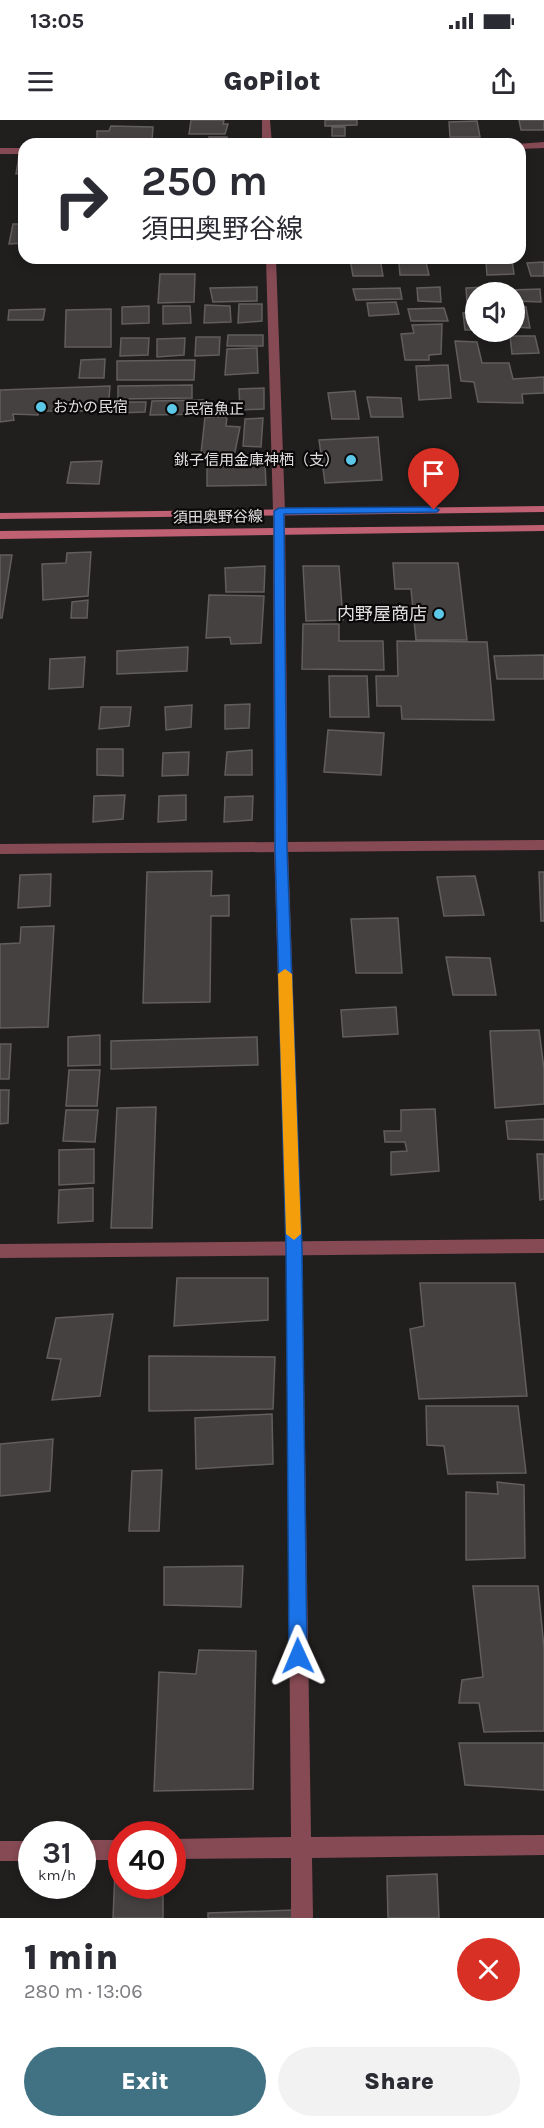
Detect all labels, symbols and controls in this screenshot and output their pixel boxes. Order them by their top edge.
text: 13:05 [30,8,84,34]
icon: menu [24,65,57,98]
text: GoPilot [223,65,321,97]
icon: share [487,65,520,98]
text: 250 m [141,156,268,206]
icon: right [42,162,120,240]
text: 須田奥野谷線 [141,213,303,245]
map controls [465,282,525,342]
button: sound [465,282,525,342]
place label: おかの民宿 [53,398,128,416]
marker: おかの民宿 [34,400,48,414]
place label: 民宿魚正 [184,400,244,418]
marker: 民宿魚正 [165,402,179,416]
pin [408,448,459,510]
place label: 銚子信用金庫神栖（支） [174,451,339,469]
marker: 銚子信用金庫神栖（支） [344,453,358,467]
icon: arrive [417,457,450,490]
street label: 須田奥野谷線 [173,507,263,527]
place label: 内野屋商店 [337,603,427,625]
marker: 内野屋商店 [432,607,446,621]
position arrow [266,1624,330,1688]
speed limit sign: 40 [108,1821,186,1899]
text: 31 [42,1835,72,1871]
text: km/h [38,1866,76,1884]
text: 1 min [24,1936,118,1978]
button: close [457,1938,520,2001]
text: 280 m · 13:06 [24,1980,143,2003]
button: Exit [24,2047,266,2116]
button: Share [278,2047,520,2116]

